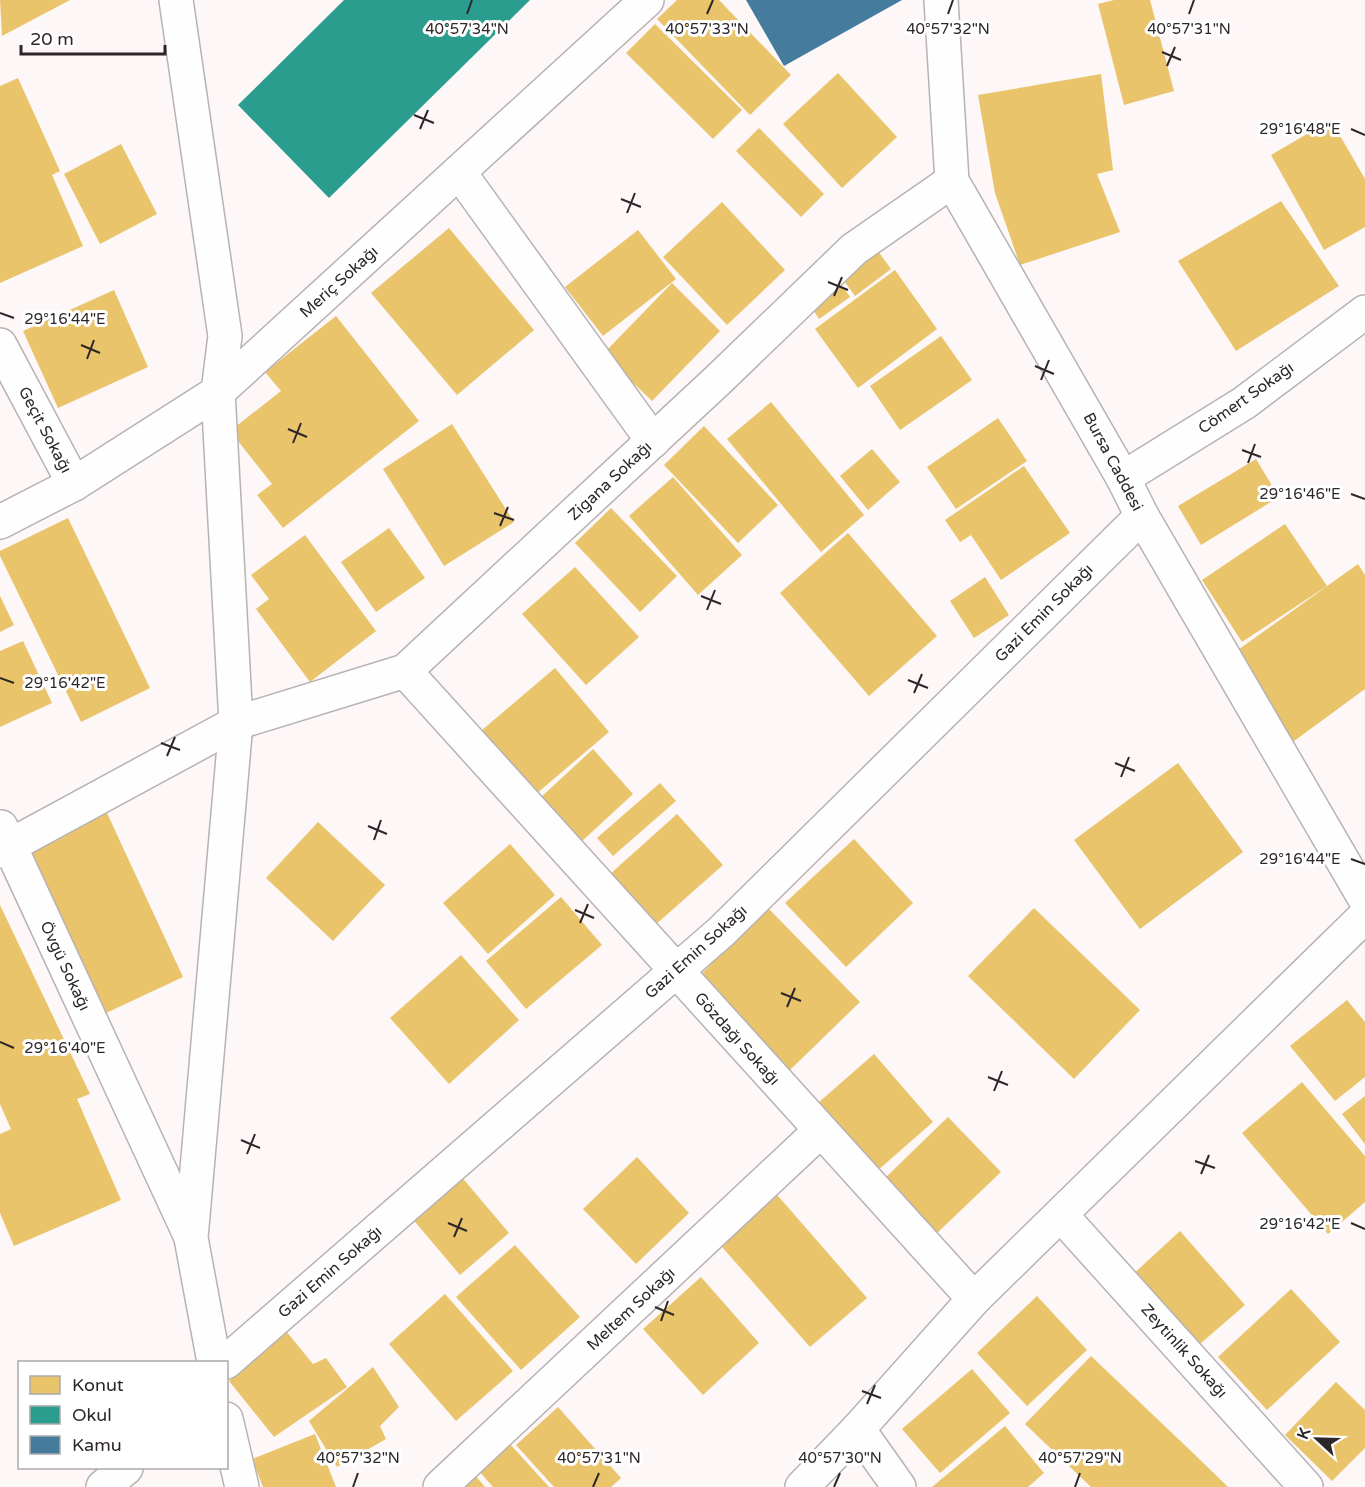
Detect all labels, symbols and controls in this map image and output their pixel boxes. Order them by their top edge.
scale bar [21,18,165,56]
text: 40°57'34"N [425,20,509,38]
text: 40°57'33"N [665,20,749,38]
text: 40°57'32"N [906,20,990,38]
text: 40°57'31"N [1147,20,1231,38]
text: 20 m [30,28,74,50]
text: 29°16'48"E [1259,120,1341,138]
street label: Meriç Sokağı [296,242,382,322]
text: 29°16'44"E [24,310,106,328]
street label: Cömert Sokağı [1194,358,1298,438]
street label: Geçit Sokağı [14,383,76,477]
street label: Bursa Caddesi [1079,409,1147,515]
street label: Zigana Sokağı [564,437,656,525]
text: 29°16'46"E [1259,485,1341,503]
street label: Gazi Emin Sokağı [991,560,1097,666]
text: 29°16'42"E [24,674,106,692]
text: 29°16'44"E [1259,850,1341,868]
street label: Gazi Emin Sokağı [641,901,751,1003]
street label: Övgü Sokağı [36,918,94,1014]
street label: Gözdağı Sokağı [690,988,784,1090]
text: 29°16'40"E [24,1039,106,1057]
text: 29°16'42"E [1259,1215,1341,1233]
street label: Gazi Emin Sokağı [274,1221,386,1323]
street label: Meltem Sokağı [583,1263,679,1355]
street label: Zeytinlik Sokağı [1136,1300,1232,1402]
legend [18,1361,228,1469]
text: Konut [72,1374,124,1396]
text: Okul [72,1404,112,1426]
north arrow [1287,1409,1347,1469]
text: K [1293,1425,1315,1442]
text: Kamu [72,1434,122,1456]
text: 40°57'32"N [316,1449,400,1467]
text: 40°57'31"N [557,1449,641,1467]
text: 40°57'30"N [798,1449,882,1467]
text: 40°57'29"N [1038,1449,1122,1467]

